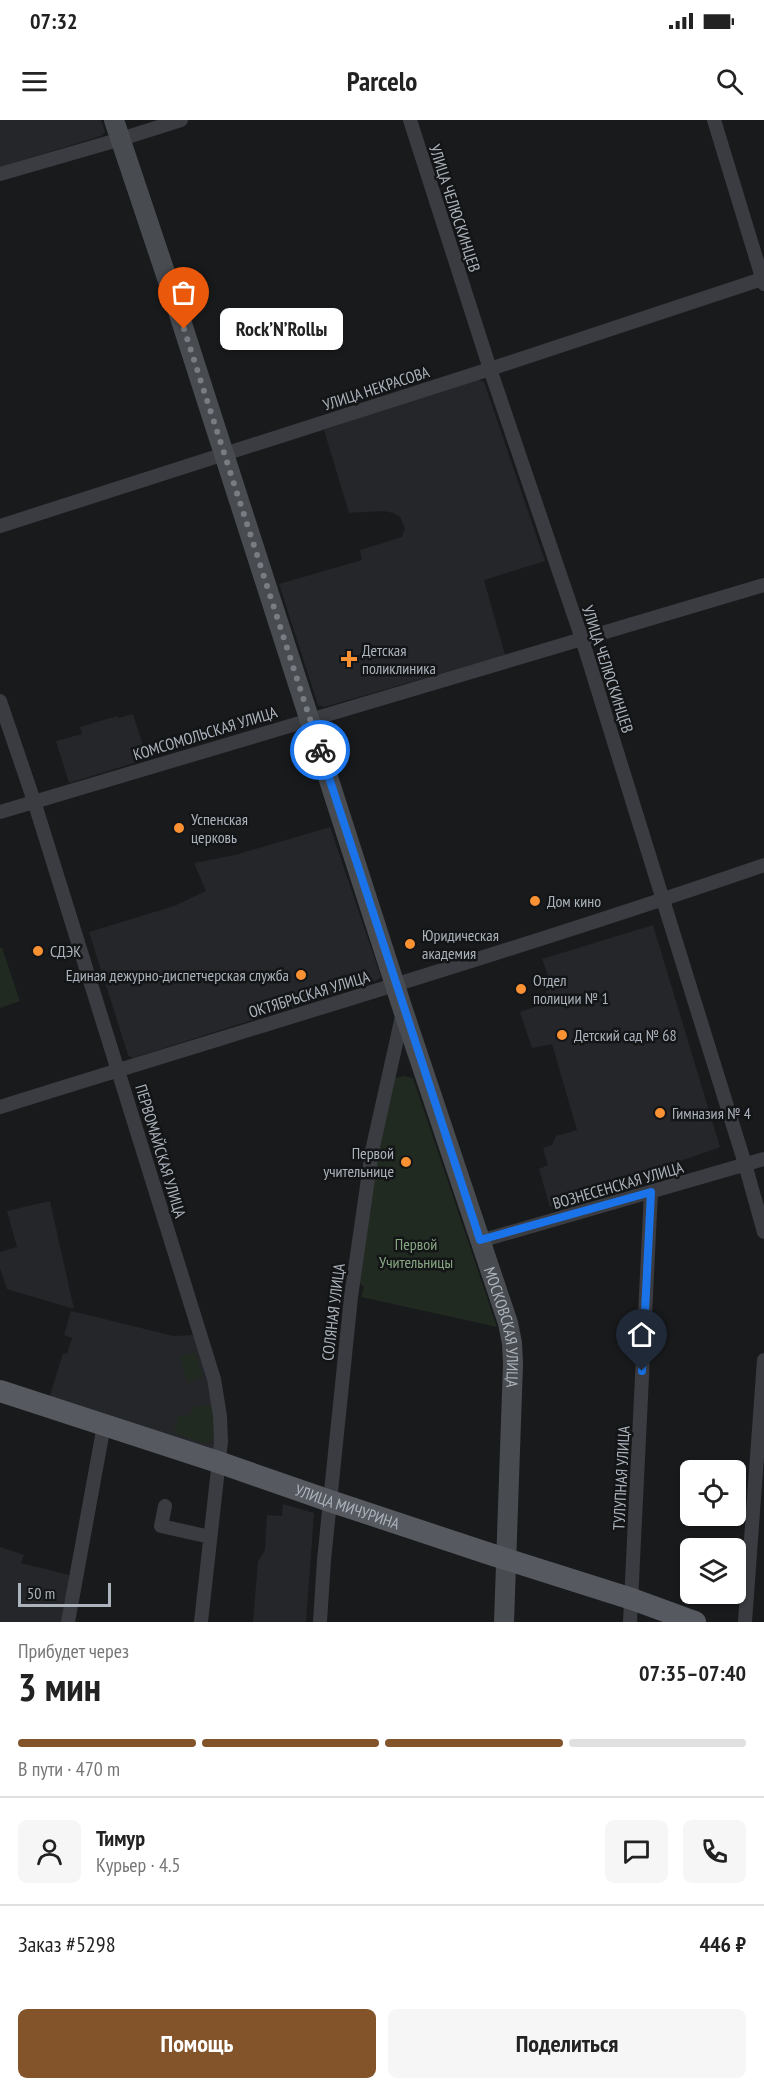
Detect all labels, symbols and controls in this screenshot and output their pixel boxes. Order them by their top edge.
text: 07:32 [30,7,78,35]
text: Parcelo [347,64,417,98]
icon: menu [18,65,51,98]
icon: search [713,65,746,98]
street label: УЛИЦА ЧЕЛЮСКИНЦЕВ [425,142,485,274]
pin [158,267,209,329]
icon: bag [167,276,200,309]
callout: Rock’N’Rollы [220,308,343,350]
text: Rock’N’Rollы [236,316,327,342]
street label: УЛИЦА НЕКРАСОВА [320,361,432,415]
street label: УЛИЦА ЧЕЛЮСКИНЦЕВ [578,603,638,735]
place label: Детская поликлиника [362,640,436,678]
marker: Детская поликлиника [340,650,358,668]
street label: КОМСОМОЛЬСКАЯ УЛИЦА [130,701,280,764]
courier [290,720,350,780]
icon: bike [304,734,337,767]
place label: Успенская церковь [191,809,248,847]
marker: Успенская церковь [172,821,186,835]
place label: Дом кино [547,891,601,911]
marker: Дом кино [528,894,542,908]
place label: Юридическая академия [422,925,499,963]
marker: Юридическая академия [403,937,417,951]
place label: СДЭК [50,941,81,961]
marker: СДЭК [31,944,45,958]
place label: Единая дежурно-диспетчерская служба [66,965,289,985]
street label: ОКТЯБРЬСКАЯ УЛИЦА [246,966,372,1022]
marker: Единая дежурно-диспетчерская служба [294,968,308,982]
place label: Отдел полиции № 1 [533,970,609,1008]
marker: Отдел полиции № 1 [514,982,528,996]
place label: Детский сад № 68 [574,1025,677,1045]
marker: Детский сад № 68 [555,1028,569,1042]
street label: ПЕРВОМАЙСКАЯ УЛИЦА [131,1082,191,1221]
place label: Гимназия № 4 [672,1103,751,1123]
marker: Гимназия № 4 [653,1106,667,1120]
place label: Первой учительнице [323,1143,394,1181]
marker: Первой учительнице [399,1155,413,1169]
street label: ВОЗНЕСЕНСКАЯ УЛИЦА [550,1157,686,1213]
park label: Первой Учительницы [379,1234,453,1272]
street label: СОЛЯНАЯ УЛИЦА [317,1262,349,1362]
street label: МОСКОВСКАЯ УЛИЦА [480,1264,523,1388]
pin [616,1309,667,1371]
icon: home [625,1318,658,1351]
street label: ТУЛУПНАЯ УЛИЦА [608,1425,634,1531]
map controls [680,1460,746,1604]
button: locate [680,1460,746,1526]
street label: УЛИЦА МИЧУРИНА [292,1480,403,1533]
button: layers [680,1538,746,1604]
scale bar [18,1580,111,1608]
text: 50 m [27,1583,55,1603]
text: Прибудет через [18,1638,129,1664]
text: 07:35–07:40 [639,1659,746,1687]
text: 3 мин [18,1661,101,1712]
text: В пути · 470 m [18,1756,120,1782]
button: person [18,1820,81,1883]
button: chat [605,1820,668,1883]
button: phone [683,1820,746,1883]
text: Тимур [96,1824,145,1852]
text: Курьер · 4.5 [96,1852,181,1878]
text: Заказ #5298 [18,1930,116,1958]
text: 446 ₽ [699,1930,746,1958]
button: Помощь [18,2009,376,2078]
button: Поделиться [388,2009,746,2078]

